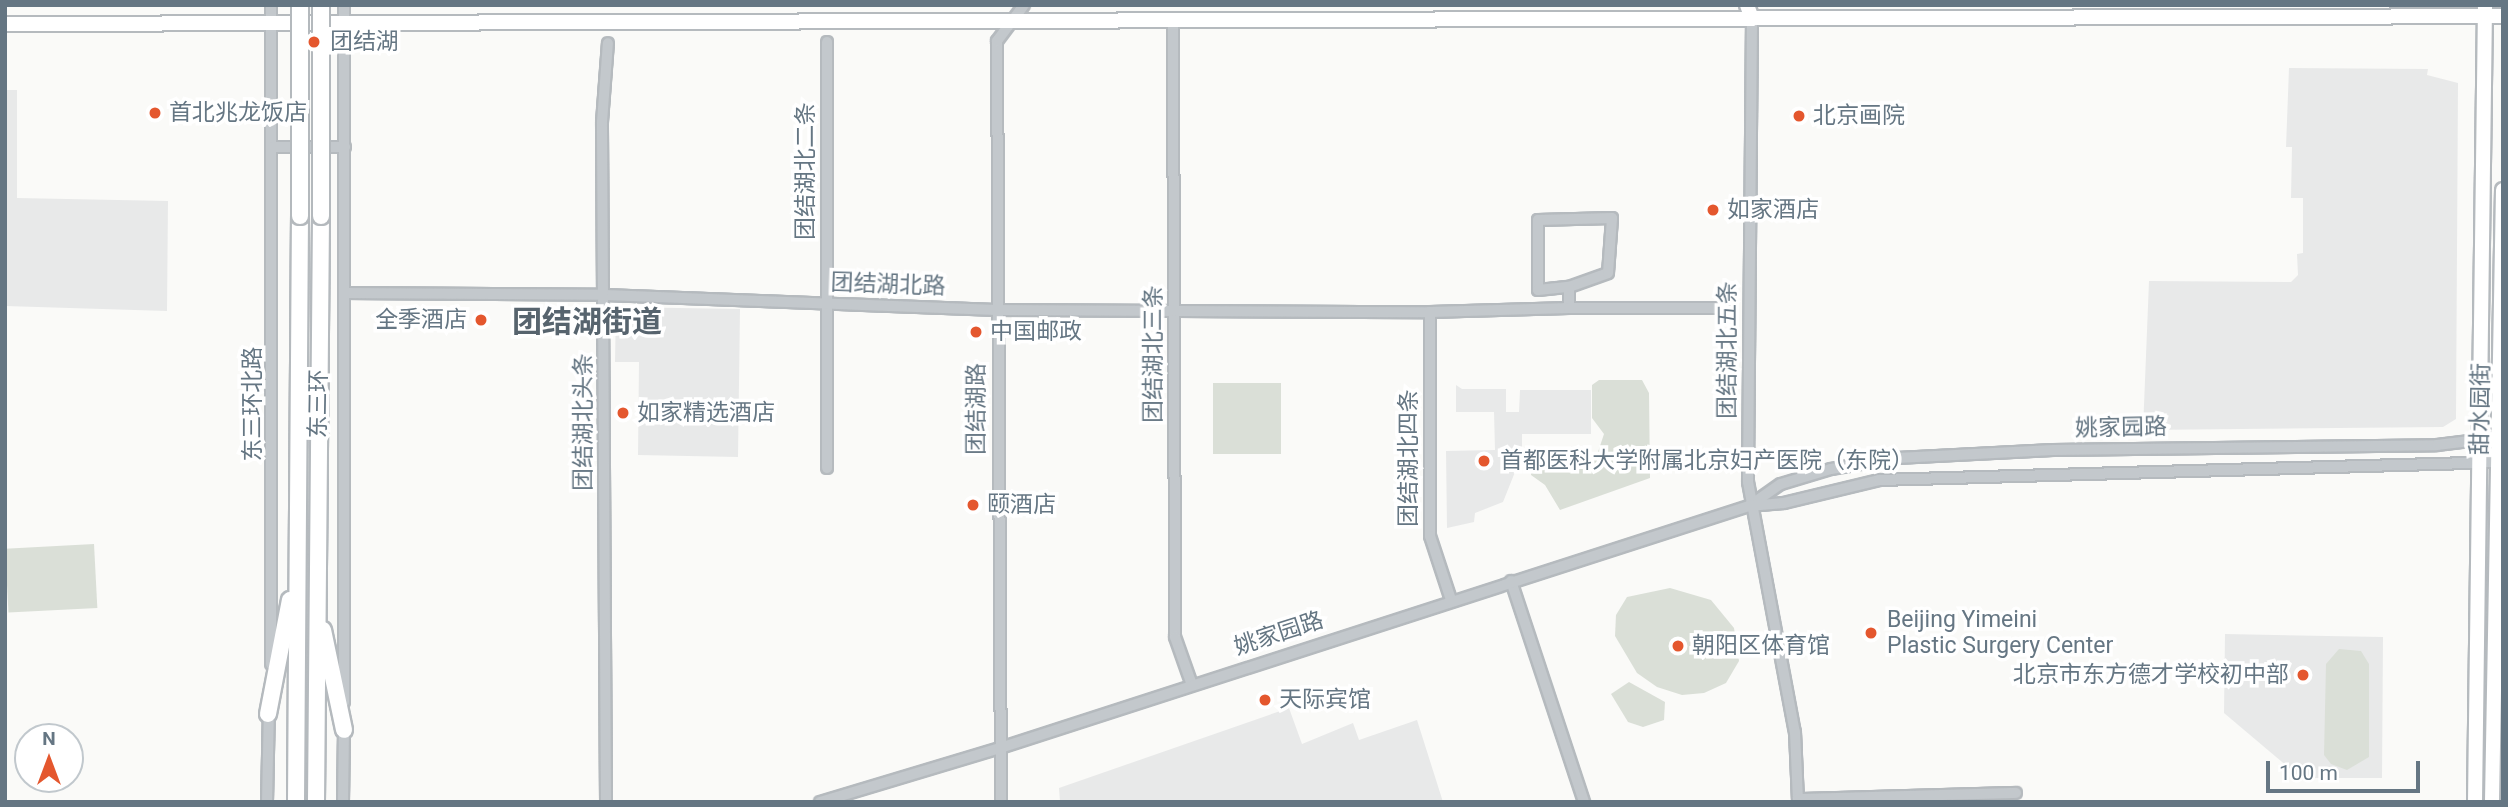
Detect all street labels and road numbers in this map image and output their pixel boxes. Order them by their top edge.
street label: 团结湖北二条 [792,102,820,240]
street label: 团结湖北路 [830,269,946,301]
street label: 团结湖北五条 [1714,281,1742,419]
street label: 团结湖北三条 [1140,285,1168,423]
street label: 东三环北路 [239,347,267,461]
street label: 团结湖北头条 [570,353,598,491]
street label: 团结湖路 [963,363,991,455]
street label: 甜水园街 [2466,363,2496,455]
street label: 东三环 [305,369,333,439]
street label: 团结湖北四条 [1395,389,1423,527]
street label: 姚家园路 [2075,413,2167,443]
street label: 姚家园路 [1231,607,1327,661]

